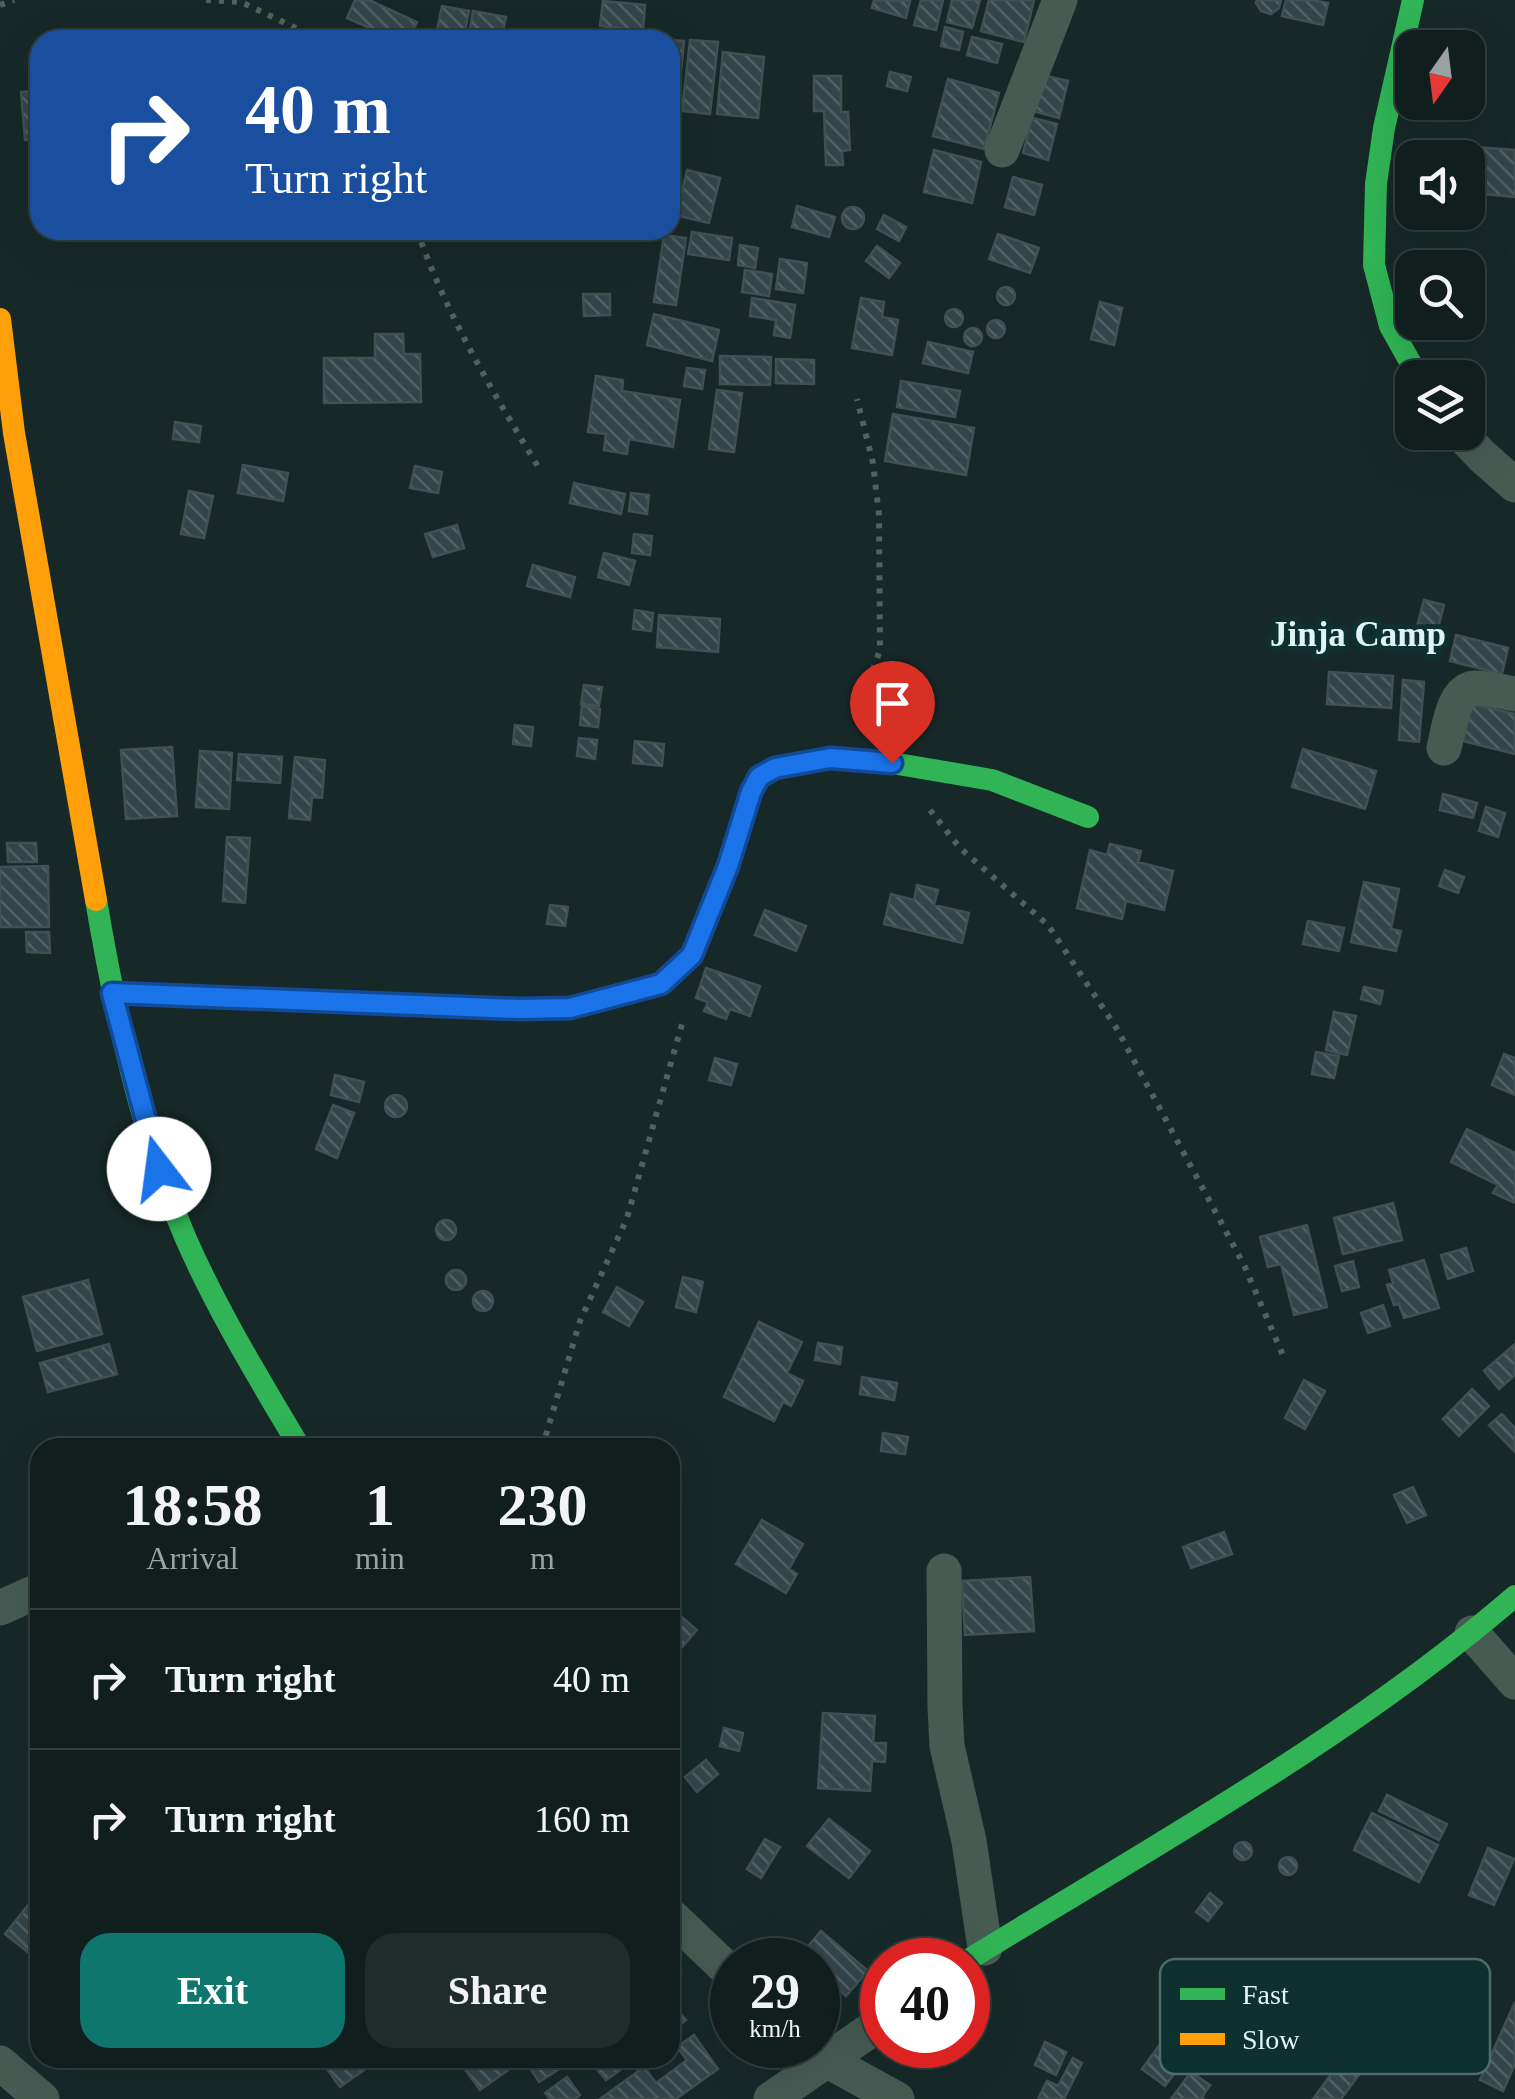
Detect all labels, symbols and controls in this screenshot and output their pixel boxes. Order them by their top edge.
north arrow [1395,30,1485,120]
map controls [1395,30,1485,450]
icon: right [80,70,210,200]
text: 40 m [245,71,391,148]
button: sound [1395,140,1485,230]
text: Turn right [245,153,427,203]
button: search [1395,250,1485,340]
button: layers [1395,360,1485,450]
district label: Jinja Camp [1270,615,1446,654]
pin [850,661,935,764]
icon: arrive [865,676,920,731]
position arrow [107,1117,211,1221]
text: 18:58 [123,1472,263,1538]
text: 1 [365,1472,395,1538]
text: 230 [497,1472,587,1538]
text: Arrival [146,1540,239,1576]
text: min [355,1540,405,1576]
text: m [530,1540,555,1576]
icon: right [80,1652,135,1707]
text: Turn right [165,1658,336,1700]
text: 40 m [553,1658,630,1700]
icon: right [80,1792,135,1847]
text: Turn right [165,1798,336,1840]
text: 160 m [534,1798,630,1840]
button: Exit [80,1933,345,2048]
button: Share [365,1933,630,2048]
speed limit sign: 40 [860,1938,990,2068]
legend [1160,1959,1490,2074]
text: 29 [750,1963,800,2019]
text: Fast [1242,1979,1289,2010]
text: km/h [749,2015,801,2042]
text: Slow [1242,2024,1300,2055]

